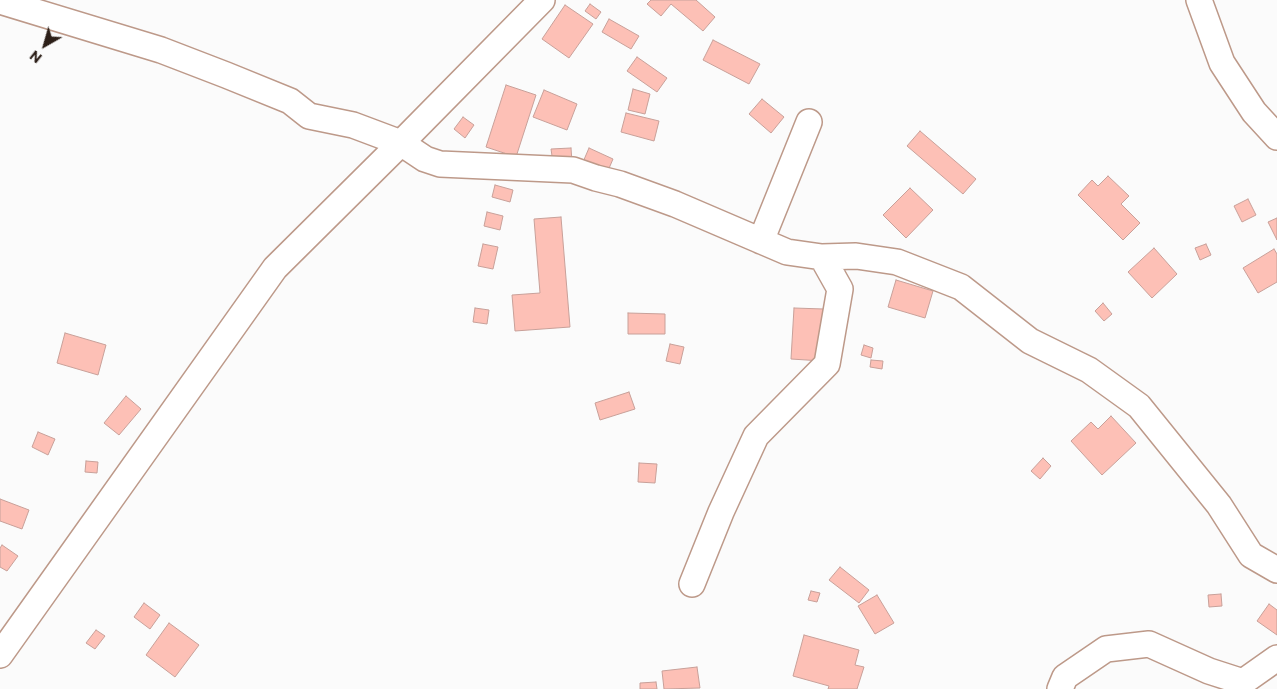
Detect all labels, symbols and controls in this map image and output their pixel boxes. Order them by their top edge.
north arrow [20,20,70,70]
text: N [26,47,45,67]

